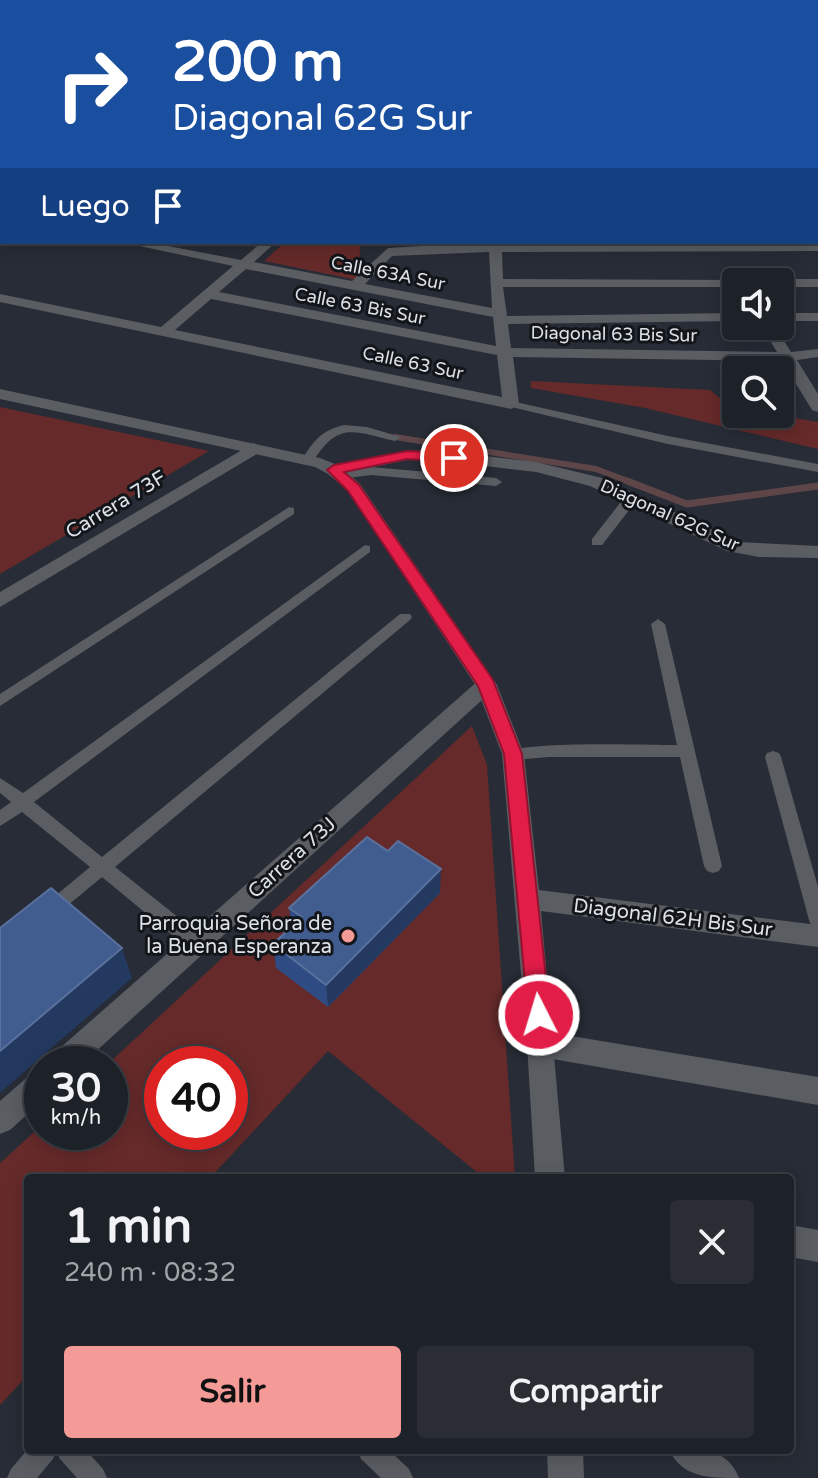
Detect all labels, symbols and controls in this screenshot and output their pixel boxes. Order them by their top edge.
text: 200 m [172,29,343,96]
icon: right [40,32,144,136]
text: Diagonal 62G Sur [172,97,472,140]
icon: arrive [146,184,190,228]
text: Luego [40,188,130,225]
street label: Calle 63A Sur [329,251,447,295]
map controls [722,268,794,428]
button: sound [722,268,794,340]
street label: Calle 63 Bis Sur [293,283,427,329]
street label: Diagonal 63 Bis Sur [530,322,698,346]
street label: Calle 63 Sur [361,342,466,384]
button: search [722,356,794,428]
pin [420,424,488,492]
icon: arrive [432,436,476,480]
street label: Carrera 73F [61,466,171,544]
street label: Diagonal 62G Sur [597,474,743,556]
street label: Carrera 73J [243,812,341,904]
street label: Diagonal 62H Bis Sur [572,894,774,942]
place label: Parroquia Señora de la Buena Esperanza [138,912,332,959]
marker: Parroquia Señora de la Buena Esperanza [339,927,357,945]
position arrow [497,973,581,1057]
speed limit sign: 40 [144,1046,248,1150]
text: 30 [51,1064,101,1112]
text: km/h [51,1106,101,1130]
text: 1 min [64,1198,192,1256]
button: close [670,1200,754,1284]
text: 240 m · 08:32 [64,1257,236,1288]
button: Salir [64,1346,401,1438]
button: Compartir [417,1346,754,1438]

